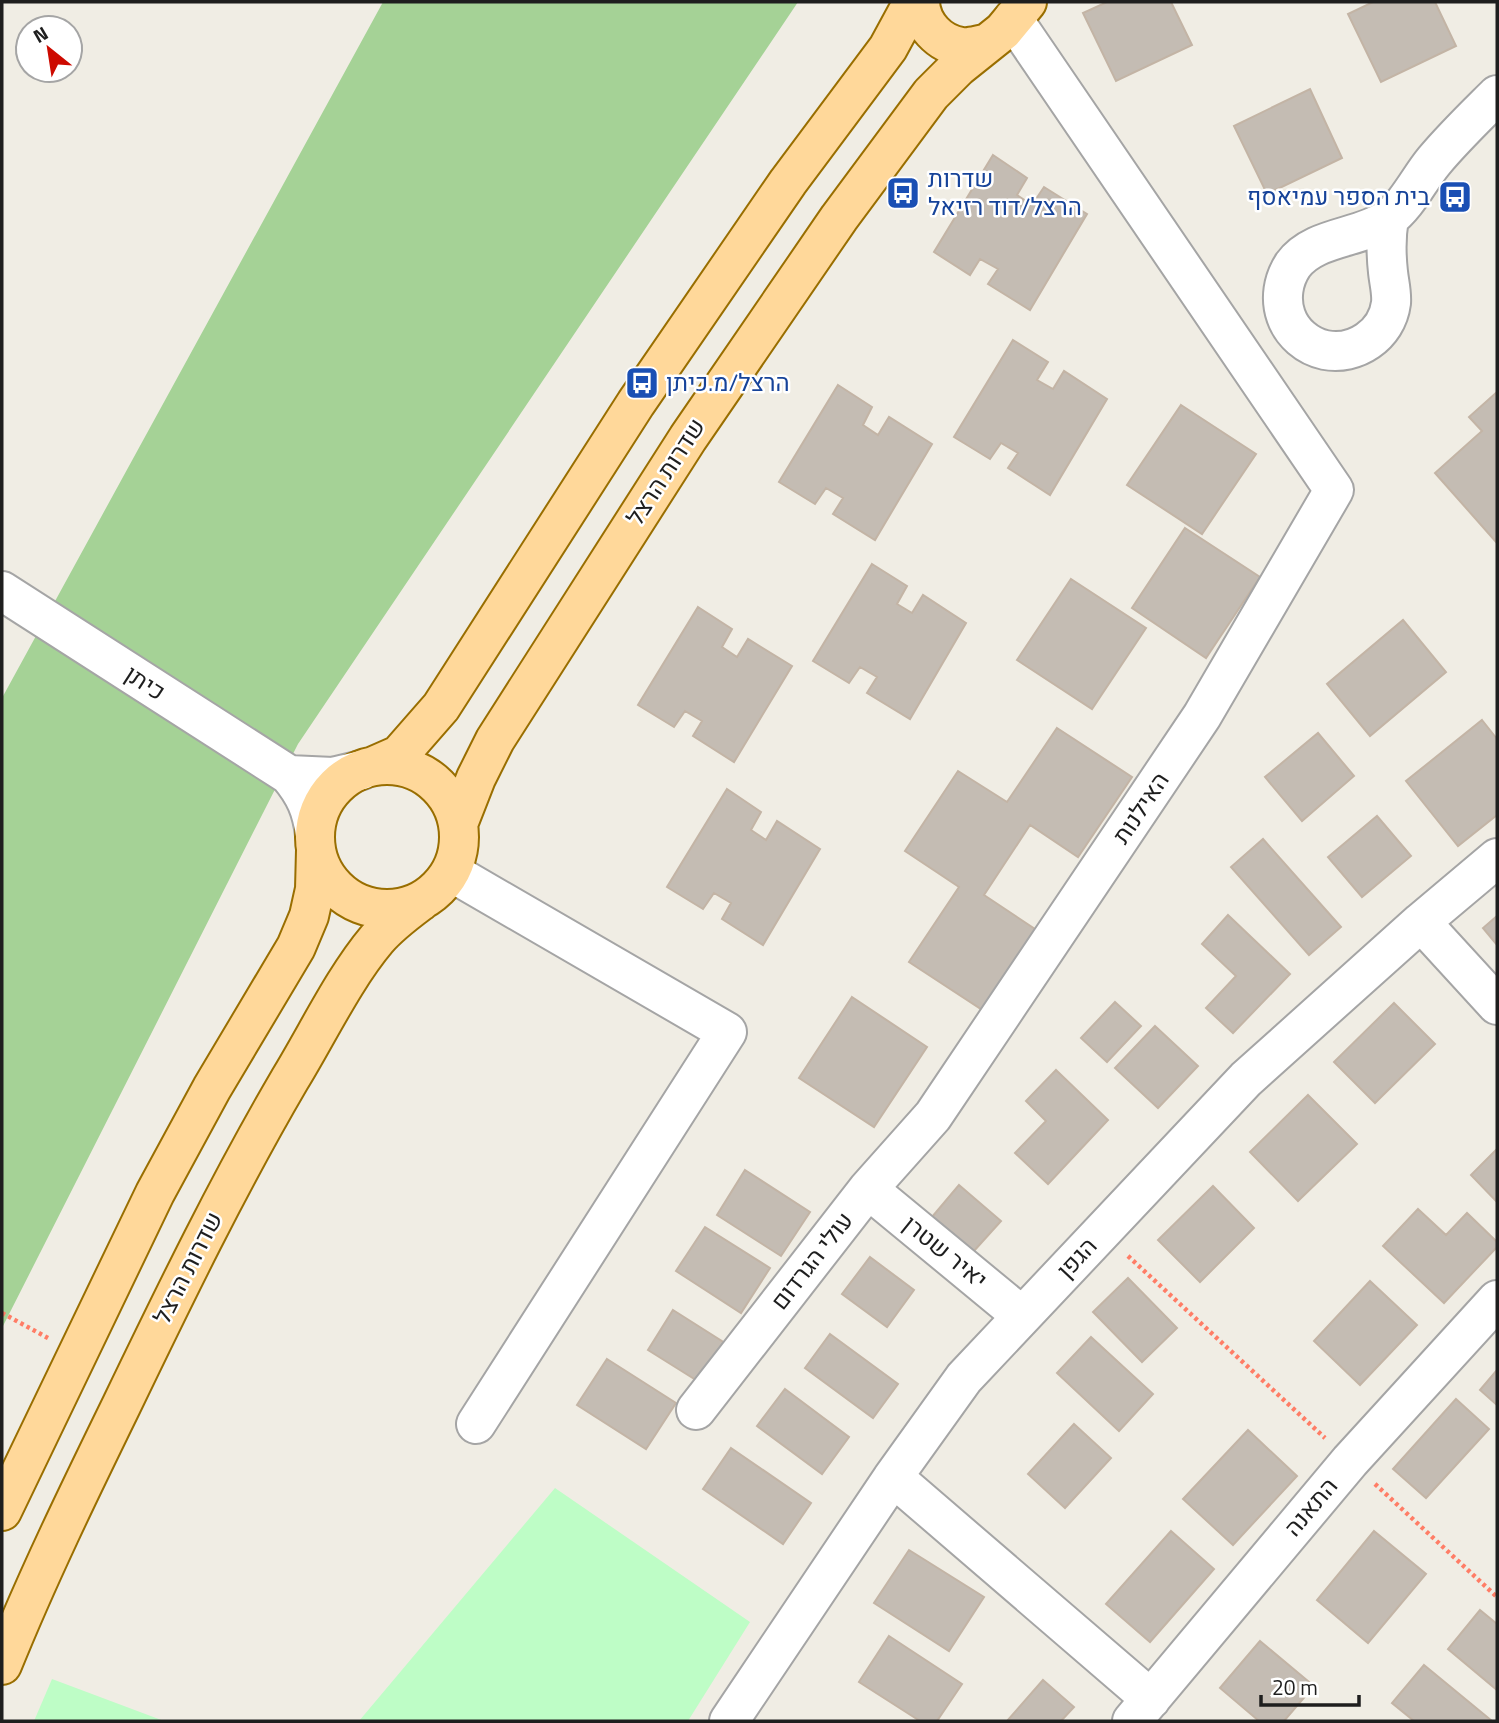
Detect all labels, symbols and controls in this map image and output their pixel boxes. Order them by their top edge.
north arrow [14,14,84,84]
text: N [27,18,53,50]
place label: שדרות הרצל/דוד רזיאל [928,160,1082,224]
bus stop icon: שדרות הרצל/דוד רזיאל [884,174,922,212]
place label: בית הספר עמיאסף [1247,178,1430,214]
bus stop icon: בית הספר עמיאסף [1436,178,1474,216]
bus stop icon: הרצל/מ.כיתן [623,364,661,402]
place label: הרצל/מ.כיתן [666,364,790,400]
street label: שדרות הרצל [617,410,713,532]
street label: כיתן [118,656,173,709]
street label: האילנות [1103,764,1177,851]
street label: עולי הגרדום [761,1204,861,1317]
street label: שדרות הרצל [143,1205,231,1330]
street label: יאיר שטרן [896,1206,996,1297]
street label: הגפן [1048,1228,1105,1286]
street label: התאנה [1275,1469,1346,1544]
scale bar [1261,1664,1359,1708]
text: 20 m [1272,1671,1318,1703]

